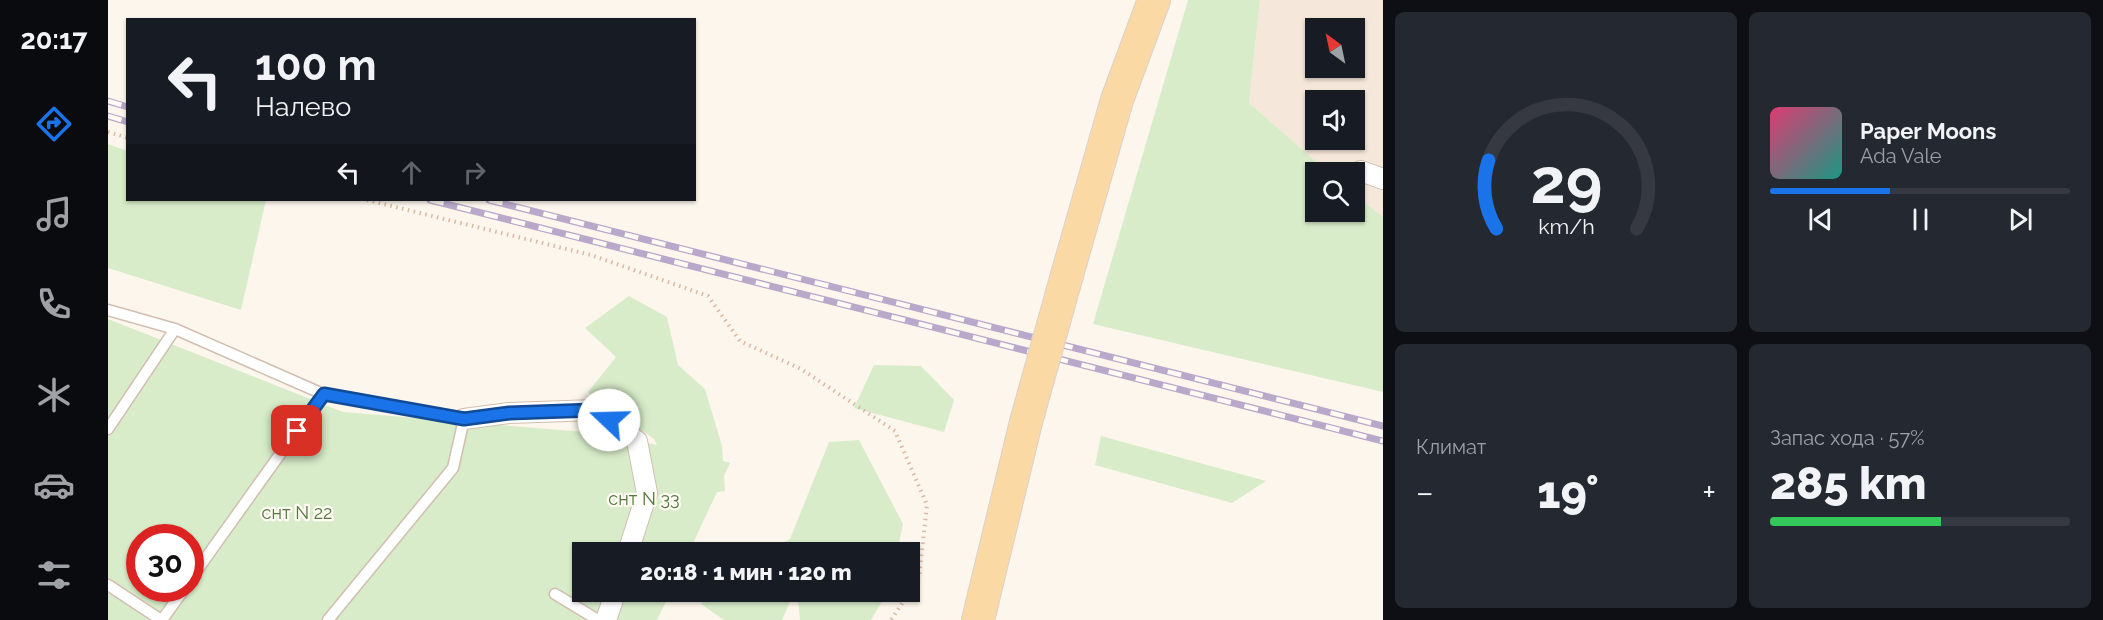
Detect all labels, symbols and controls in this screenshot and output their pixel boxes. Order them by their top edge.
north arrow [1305,18,1365,78]
map controls [1305,18,1365,222]
text: 20:17 [21,24,87,55]
text: 100 m [255,41,377,90]
icon: left [156,42,234,120]
button: sound [1305,90,1365,150]
text: Налево [255,91,351,122]
icon: directions [33,103,75,145]
text: Paper Moons [1860,118,1996,144]
text: 29 [1530,144,1602,218]
text: Ada Vale [1860,144,1942,168]
icon: left [332,156,365,189]
icon: ahead [395,156,428,189]
icon: right [458,156,491,189]
button: search [1305,162,1365,222]
icon: music [33,193,75,235]
icon: previous [1804,203,1837,236]
icon: pause [1904,203,1937,236]
icon: next [2004,203,2037,236]
text: km/h [1538,214,1594,239]
icon: phone [33,283,75,325]
icon: climate [33,374,75,416]
position arrow [577,388,641,452]
pin [271,405,322,456]
icon: arrive [280,414,313,447]
text: Запас хода · 57% [1770,426,1924,450]
text: Климат [1416,435,1486,459]
text: 285 km [1770,457,1927,510]
icon: car [33,464,75,506]
text: 19° [1537,466,1599,519]
text: − [1416,473,1434,512]
text: + [1702,473,1716,512]
park label: снт N 33 [608,488,680,509]
park label: снт N 22 [262,502,332,523]
speed limit sign: 30 [126,524,204,602]
icon: filters [33,554,75,596]
text: 20:18 · 1 мин · 120 m [640,559,852,585]

